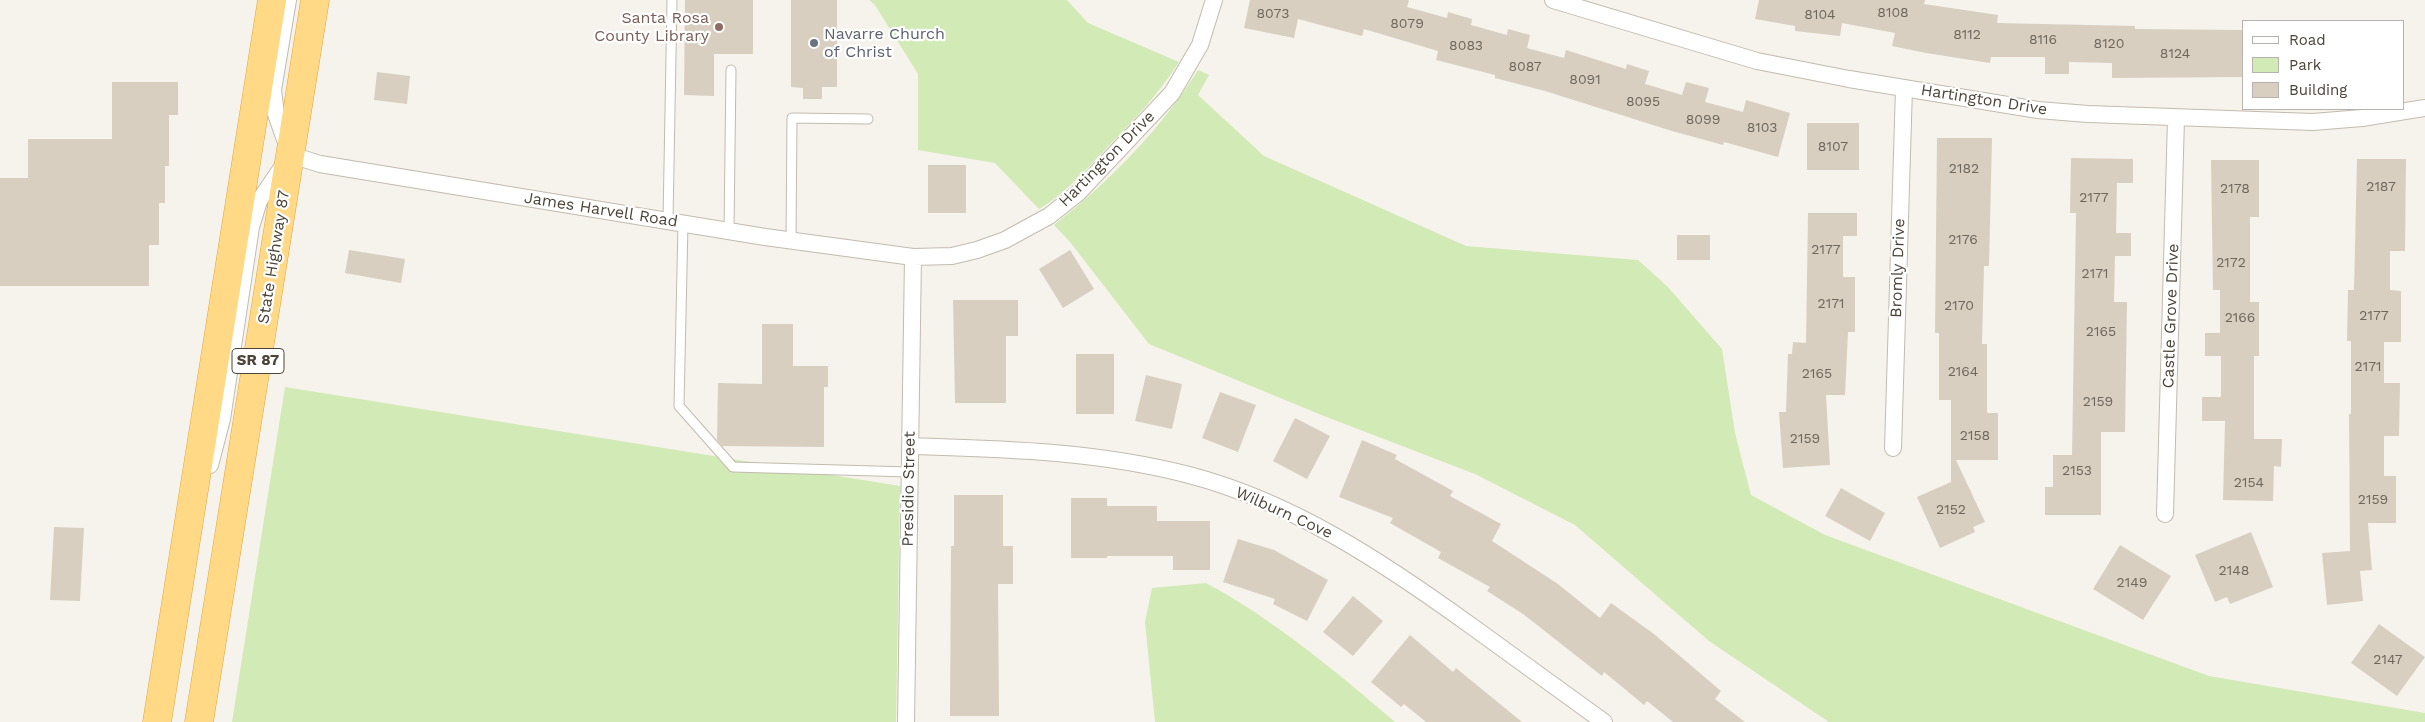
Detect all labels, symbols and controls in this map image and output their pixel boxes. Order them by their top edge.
house number: 8108 [1877,5,1909,21]
house number: 8073 [1256,6,1290,22]
house number: 8104 [1804,7,1836,23]
place label: Santa Rosa County Library [594,8,709,46]
house number: 8079 [1390,16,1424,32]
legend [2242,20,2405,110]
marker: Santa Rosa County Library [713,21,725,33]
place label: Navarre Church of Christ [824,24,945,62]
house number: 8112 [1953,27,1981,43]
text: Road [2289,31,2326,49]
house number: 8116 [2029,32,2057,48]
house number: 8120 [2094,36,2124,52]
marker: Navarre Church of Christ [808,37,820,49]
house number: 8083 [1449,38,1483,54]
house number: 8124 [2160,46,2190,62]
text: Park [2289,56,2321,74]
house number: 8087 [1508,59,1542,75]
house number: 8091 [1569,72,1601,88]
street label: Hartington Drive [1919,81,2049,119]
text: Building [2289,81,2347,99]
house number: 8095 [1626,94,1660,110]
street label: Hartington Drive [1055,107,1159,211]
house number: 8099 [1686,112,1720,128]
house number: 8103 [1747,120,1777,136]
house number: 8107 [1818,139,1848,155]
house number: 2182 [1949,161,1979,177]
house number: 2187 [2366,179,2396,195]
house number: 2178 [2220,181,2250,197]
street label: James Harvell Road [523,188,679,232]
street label: State Highway 87 [254,189,294,325]
house number: 2177 [2079,190,2109,206]
street label: Bromly Drive [1887,218,1909,318]
house number: 2176 [1948,232,1978,248]
house number: 2177 [1811,242,1841,258]
street label: Castle Grove Drive [2159,243,2183,389]
house number: 2172 [2216,255,2246,271]
house number: 2171 [2082,266,2108,282]
house number: 2171 [1818,296,1844,312]
house number: 2170 [1944,298,1974,314]
house number: 2177 [2359,308,2389,324]
house number: 2166 [2225,310,2255,326]
house number: 2165 [2086,324,2116,340]
road number: SR 87 [232,348,284,374]
house number: 2171 [2355,359,2381,375]
house number: 2164 [1948,364,1978,380]
house number: 2165 [1802,366,1832,382]
house number: 2159 [2083,394,2113,410]
house number: 2158 [1960,428,1990,444]
street label: Presidio Street [898,431,920,547]
house number: 2159 [1790,431,1820,447]
house number: 2153 [2062,463,2092,479]
house number: 2154 [2234,475,2264,491]
street label: Wilburn Cove [1232,483,1336,543]
house number: 2159 [2358,492,2388,508]
house number: 2152 [1936,502,1966,518]
house number: 2148 [2219,563,2249,579]
house number: 2149 [2117,575,2147,591]
house number: 2147 [2373,652,2403,668]

